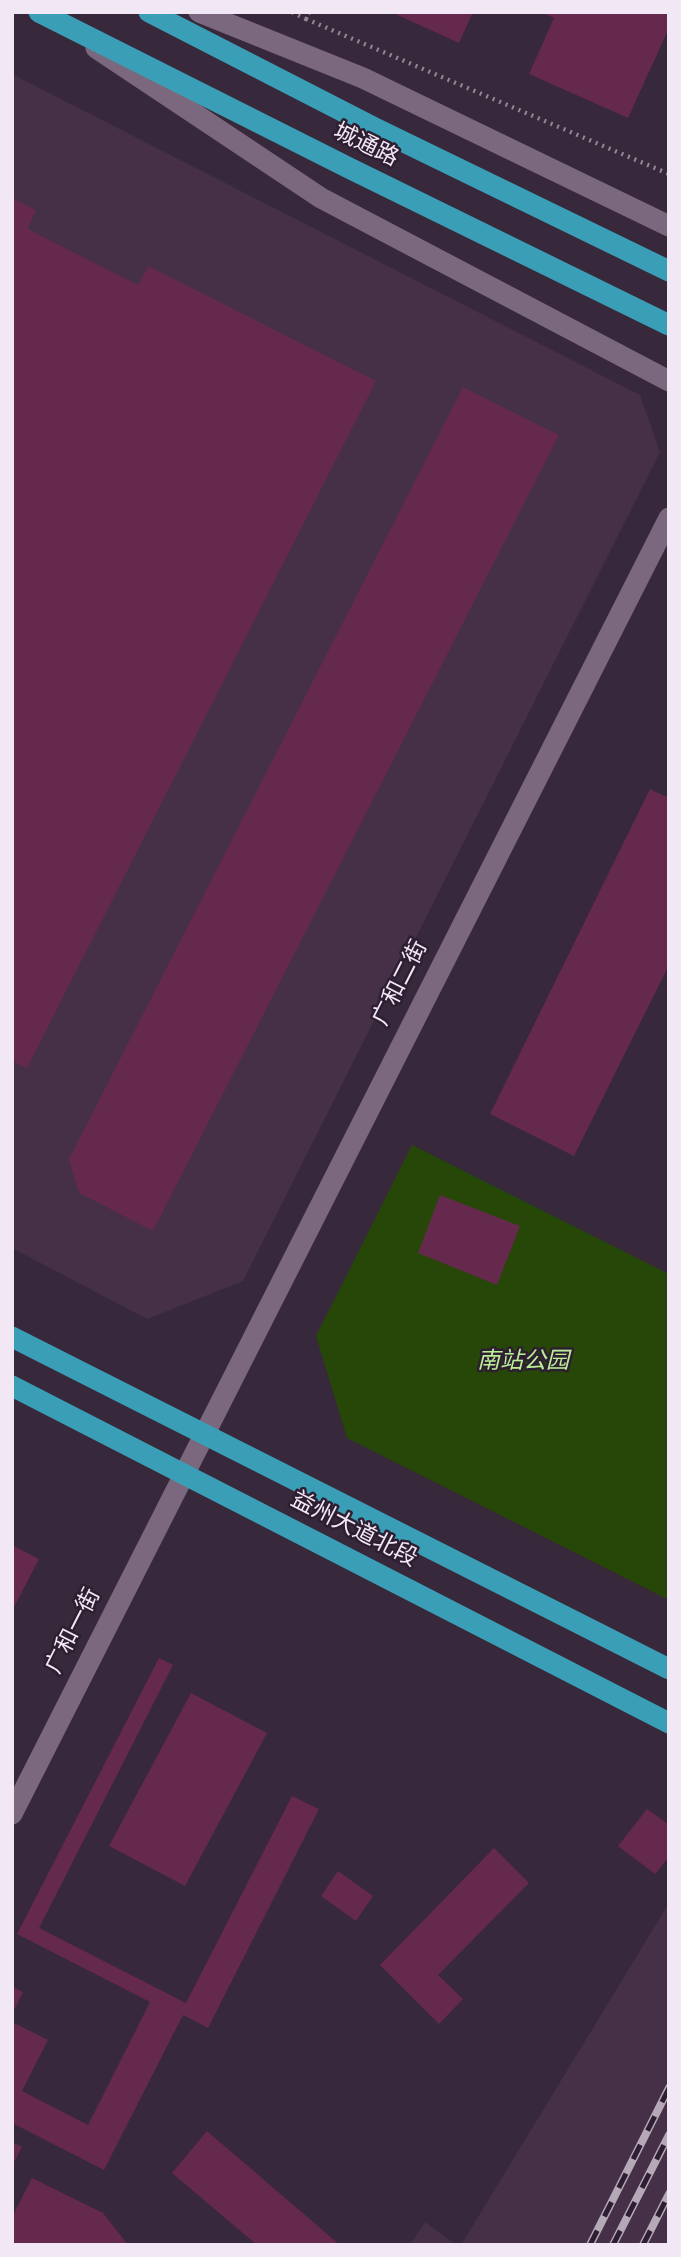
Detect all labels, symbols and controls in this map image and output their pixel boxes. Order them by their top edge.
street label: 城通路 [328,119,402,175]
street label: 广和二街 [369,937,435,1031]
park label: 南站公园 [477,1349,569,1377]
street label: 益州大道北段 [285,1487,421,1575]
street label: 广和一街 [42,1585,108,1679]

